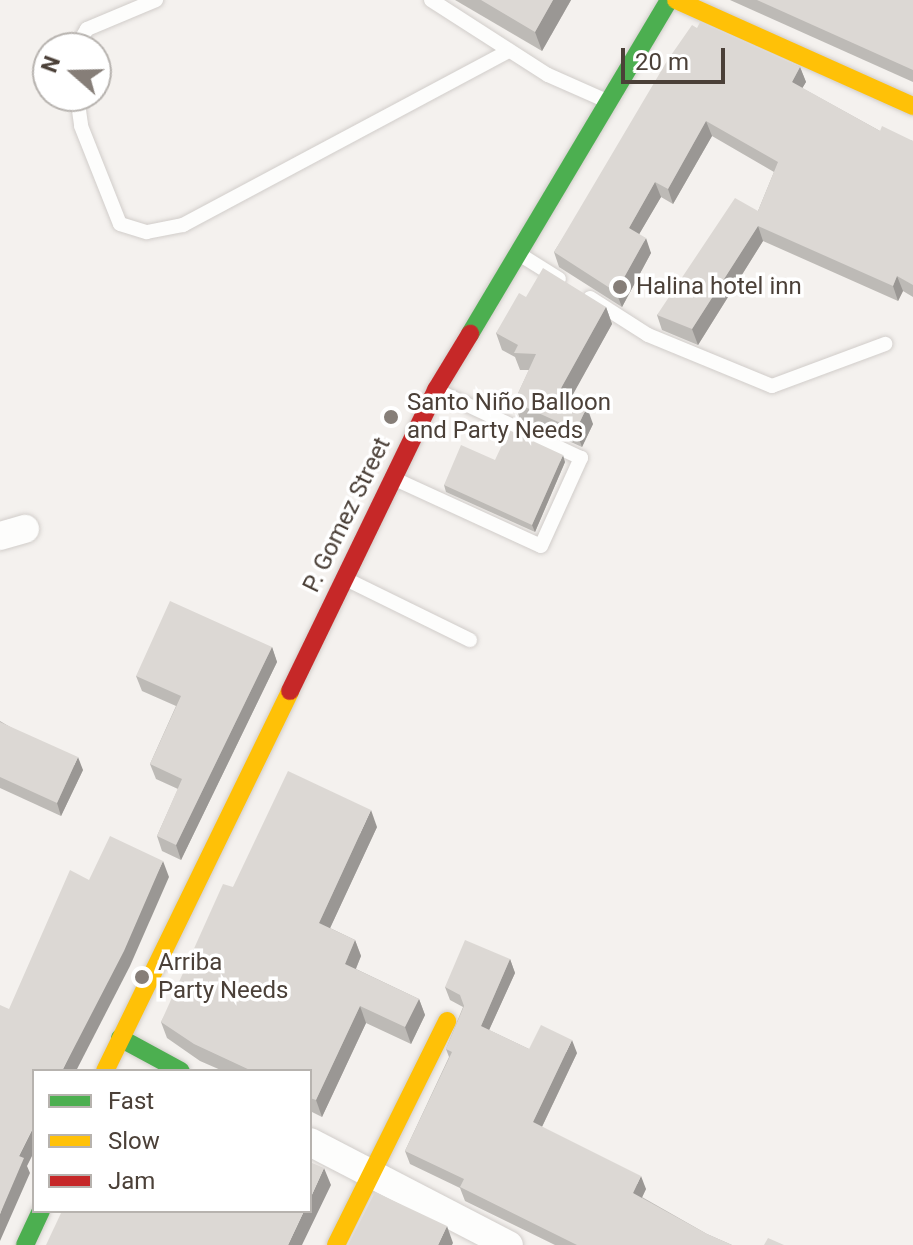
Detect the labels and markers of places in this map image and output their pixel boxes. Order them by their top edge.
place label: Halina hotel inn [636,273,802,301]
marker: Halina hotel inn [611,278,629,296]
place label: Santo Niño Balloon and Party Needs [407,389,611,445]
marker: Santo Niño Balloon and Party Needs [382,408,400,426]
place label: Arriba Party Needs [158,949,288,1005]
marker: Arriba Party Needs [133,968,151,986]

